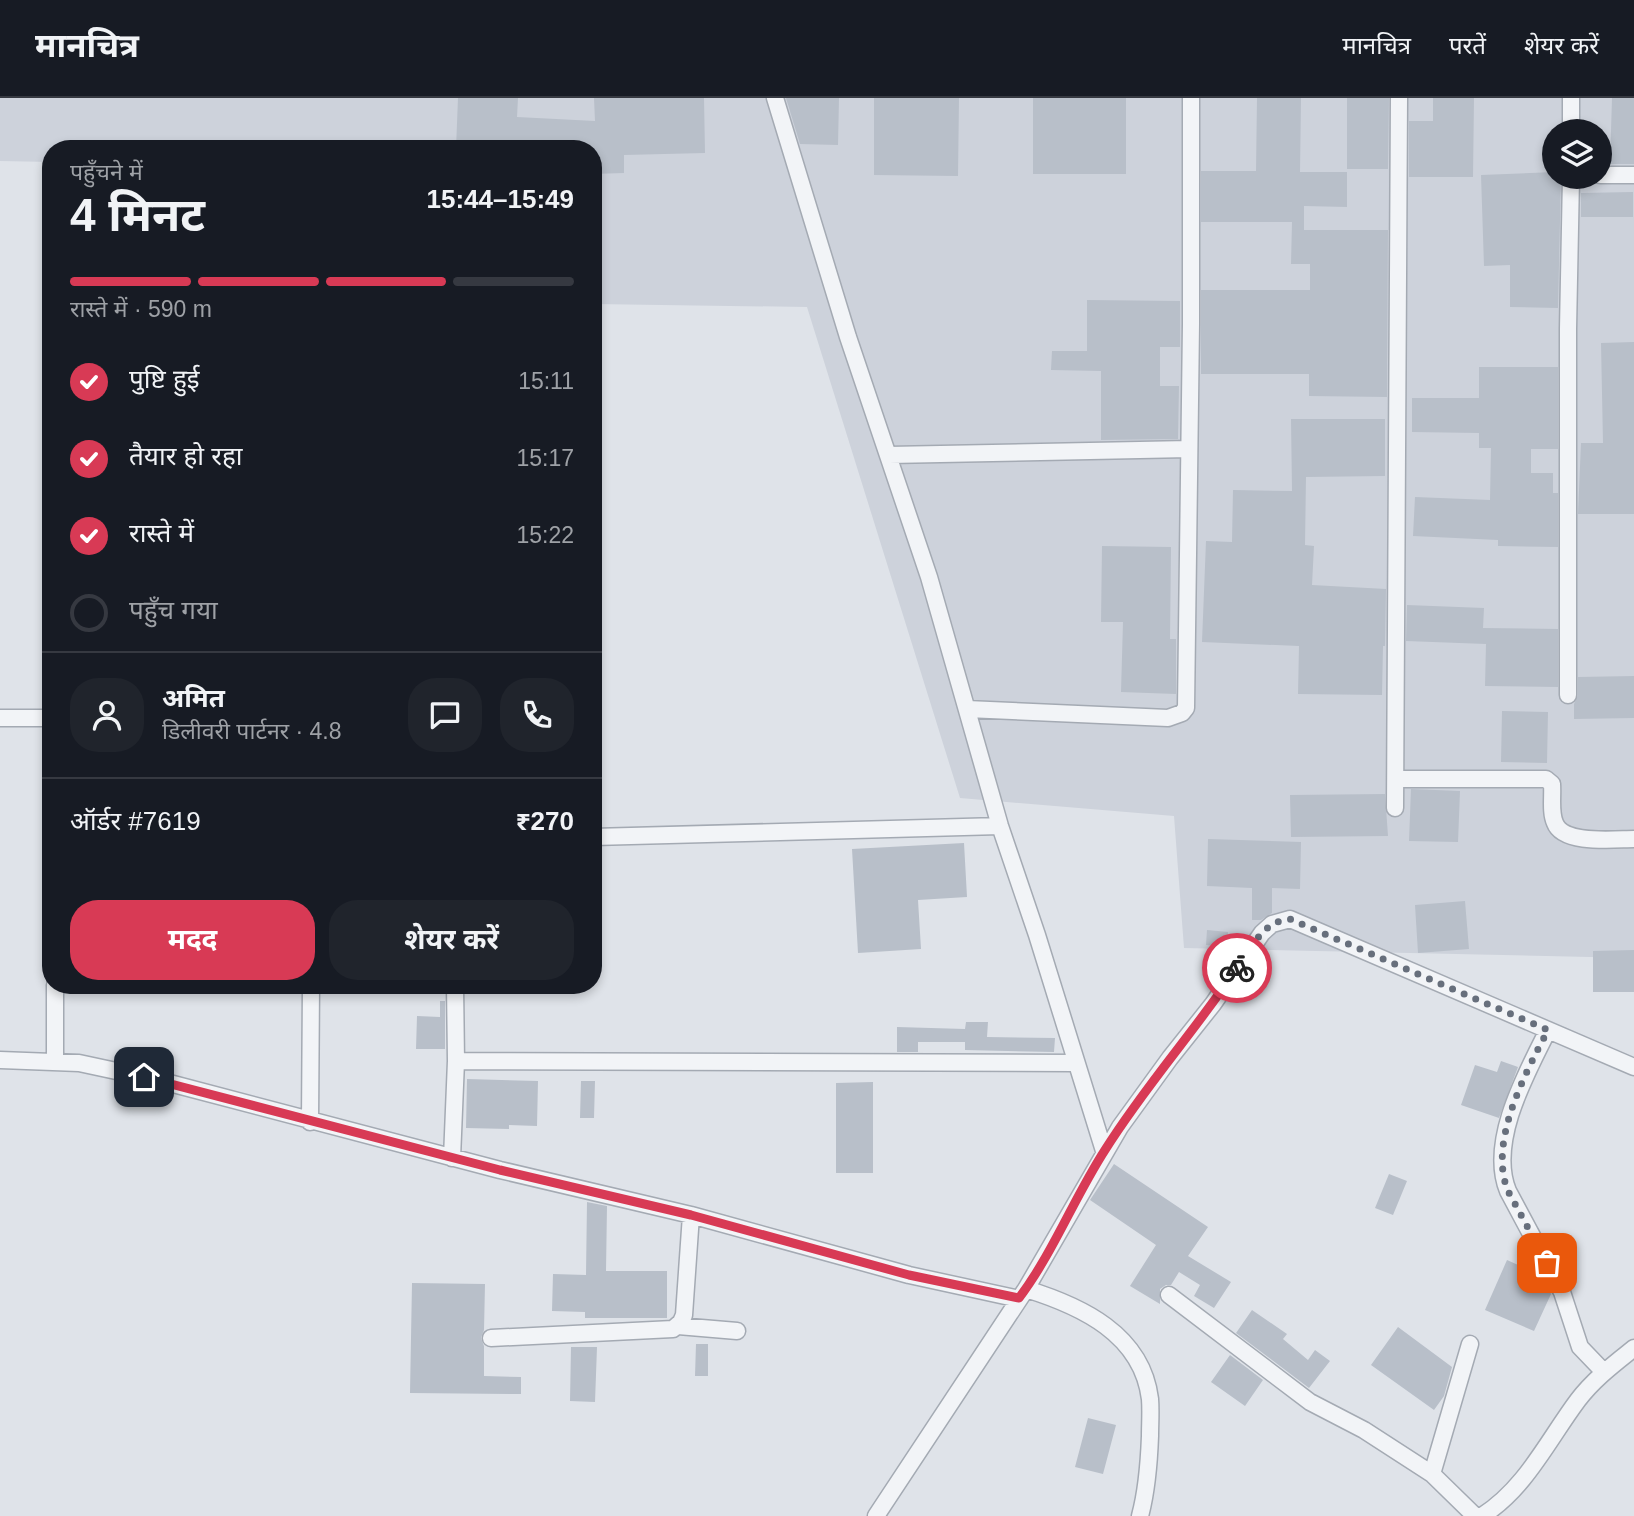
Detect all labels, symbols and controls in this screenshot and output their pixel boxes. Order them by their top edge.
text: मानचित्र [35,27,139,64]
text: मानचित्र [1342,32,1411,59]
text: परतें [1449,32,1486,59]
text: शेयर करें [1524,32,1599,59]
map controls [1542,119,1612,189]
button: layers [1542,119,1612,189]
text: पहुँचने में [70,159,143,185]
text: 15:44–15:49 [427,184,574,214]
text: 4 मिनट [70,189,205,241]
text: रास्ते में · 590 m [70,296,212,322]
icon: check [70,363,108,401]
text: पुष्टि हुई [129,364,199,394]
text: 15:11 [518,368,574,394]
icon: check [70,440,108,478]
text: तैयार हो रहा [129,441,242,471]
text: 15:17 [516,445,574,471]
icon: check [70,517,108,555]
text: रास्ते में [129,518,194,548]
text: 15:22 [516,522,574,548]
text: पहुँच गया [129,595,218,625]
button: person [70,678,144,752]
button: chat [408,678,482,752]
button: phone [500,678,574,752]
text: अमित [162,683,225,713]
text: डिलीवरी पार्टनर · 4.8 [162,718,342,744]
text: ऑर्डर #7619 [70,806,201,836]
text: ₹270 [516,806,574,836]
button: मदद [70,900,315,980]
button: शेयर करें [329,900,574,980]
courier [1202,933,1272,1003]
icon: bike [1218,949,1256,987]
pin [114,1047,174,1107]
icon: home [125,1058,163,1096]
pin [1517,1233,1577,1293]
icon: bag [1528,1244,1566,1282]

